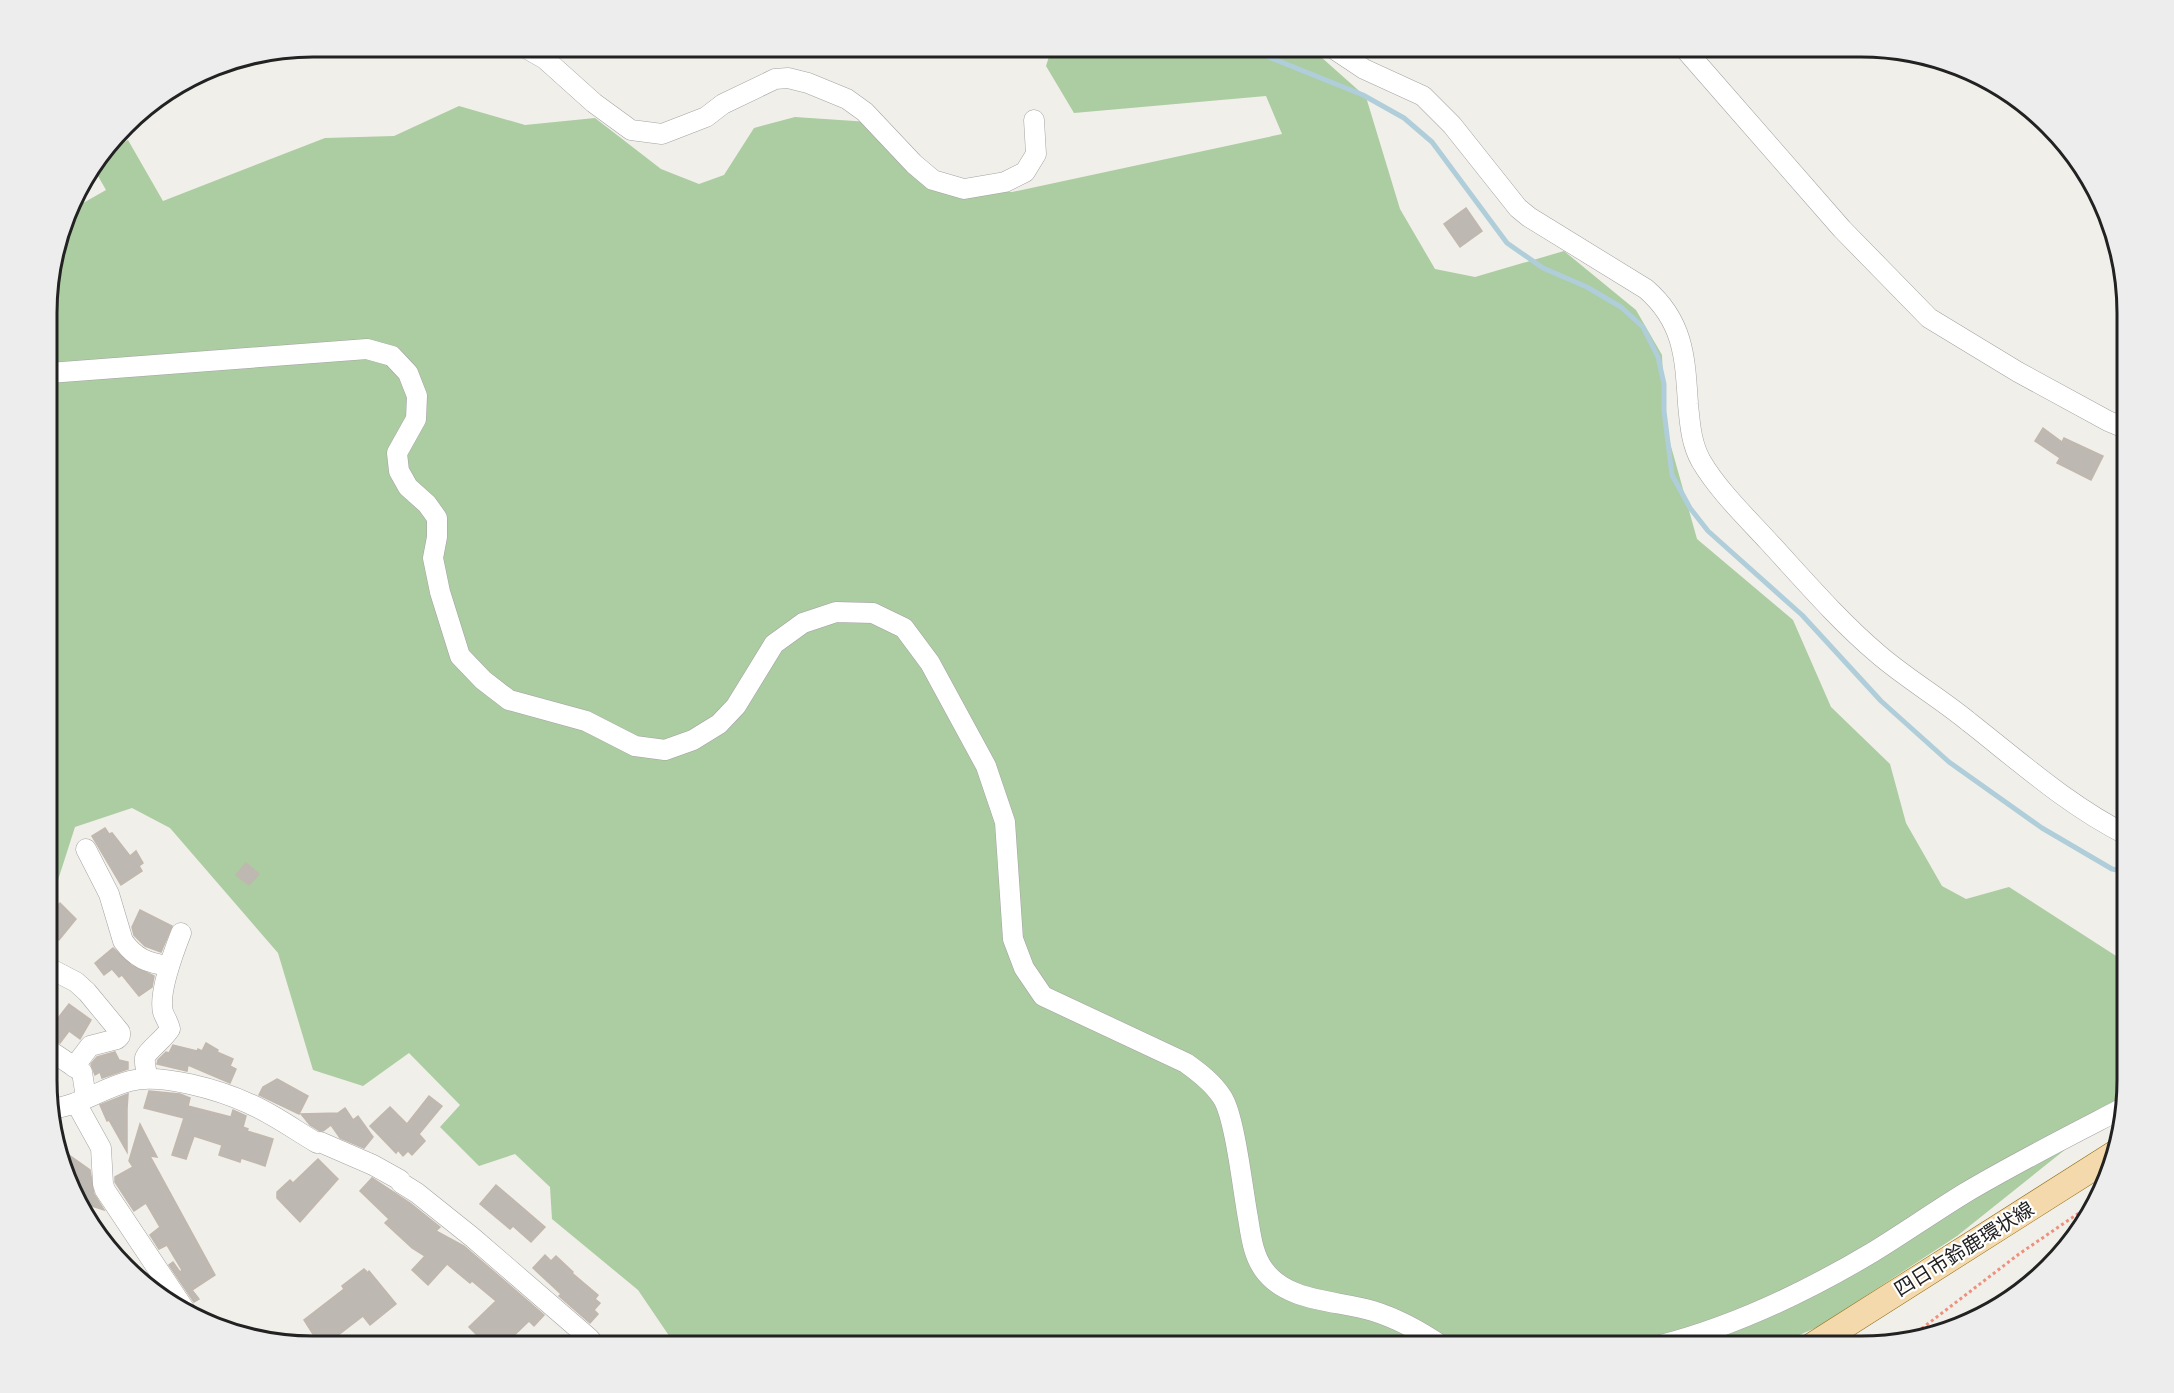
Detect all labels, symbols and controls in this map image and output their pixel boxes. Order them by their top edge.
street label: 四日市鈴鹿環状線 [1890,1197,2038,1301]

